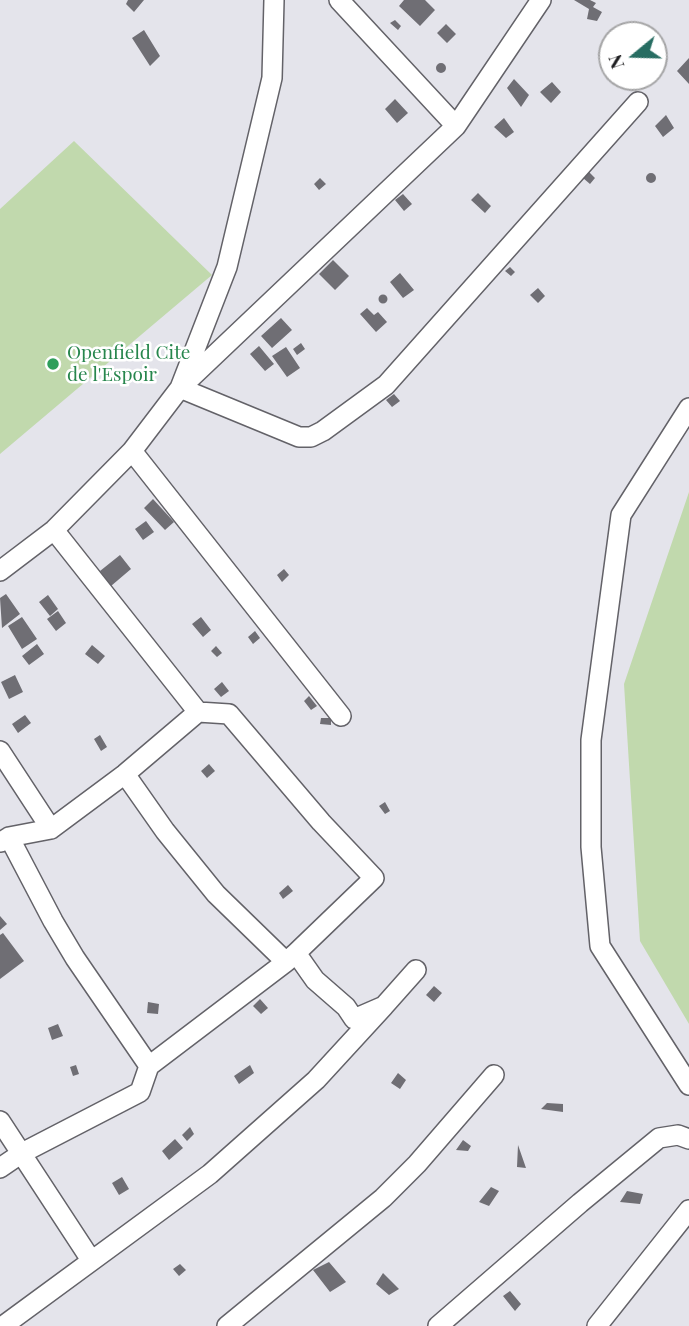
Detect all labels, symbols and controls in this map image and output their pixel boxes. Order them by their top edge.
north arrow [598,21,668,91]
text: N [601,51,630,73]
place label: Openfield Cite de l'Espoir [67,342,190,386]
marker: Openfield Cite de l'Espoir [45,356,61,372]

